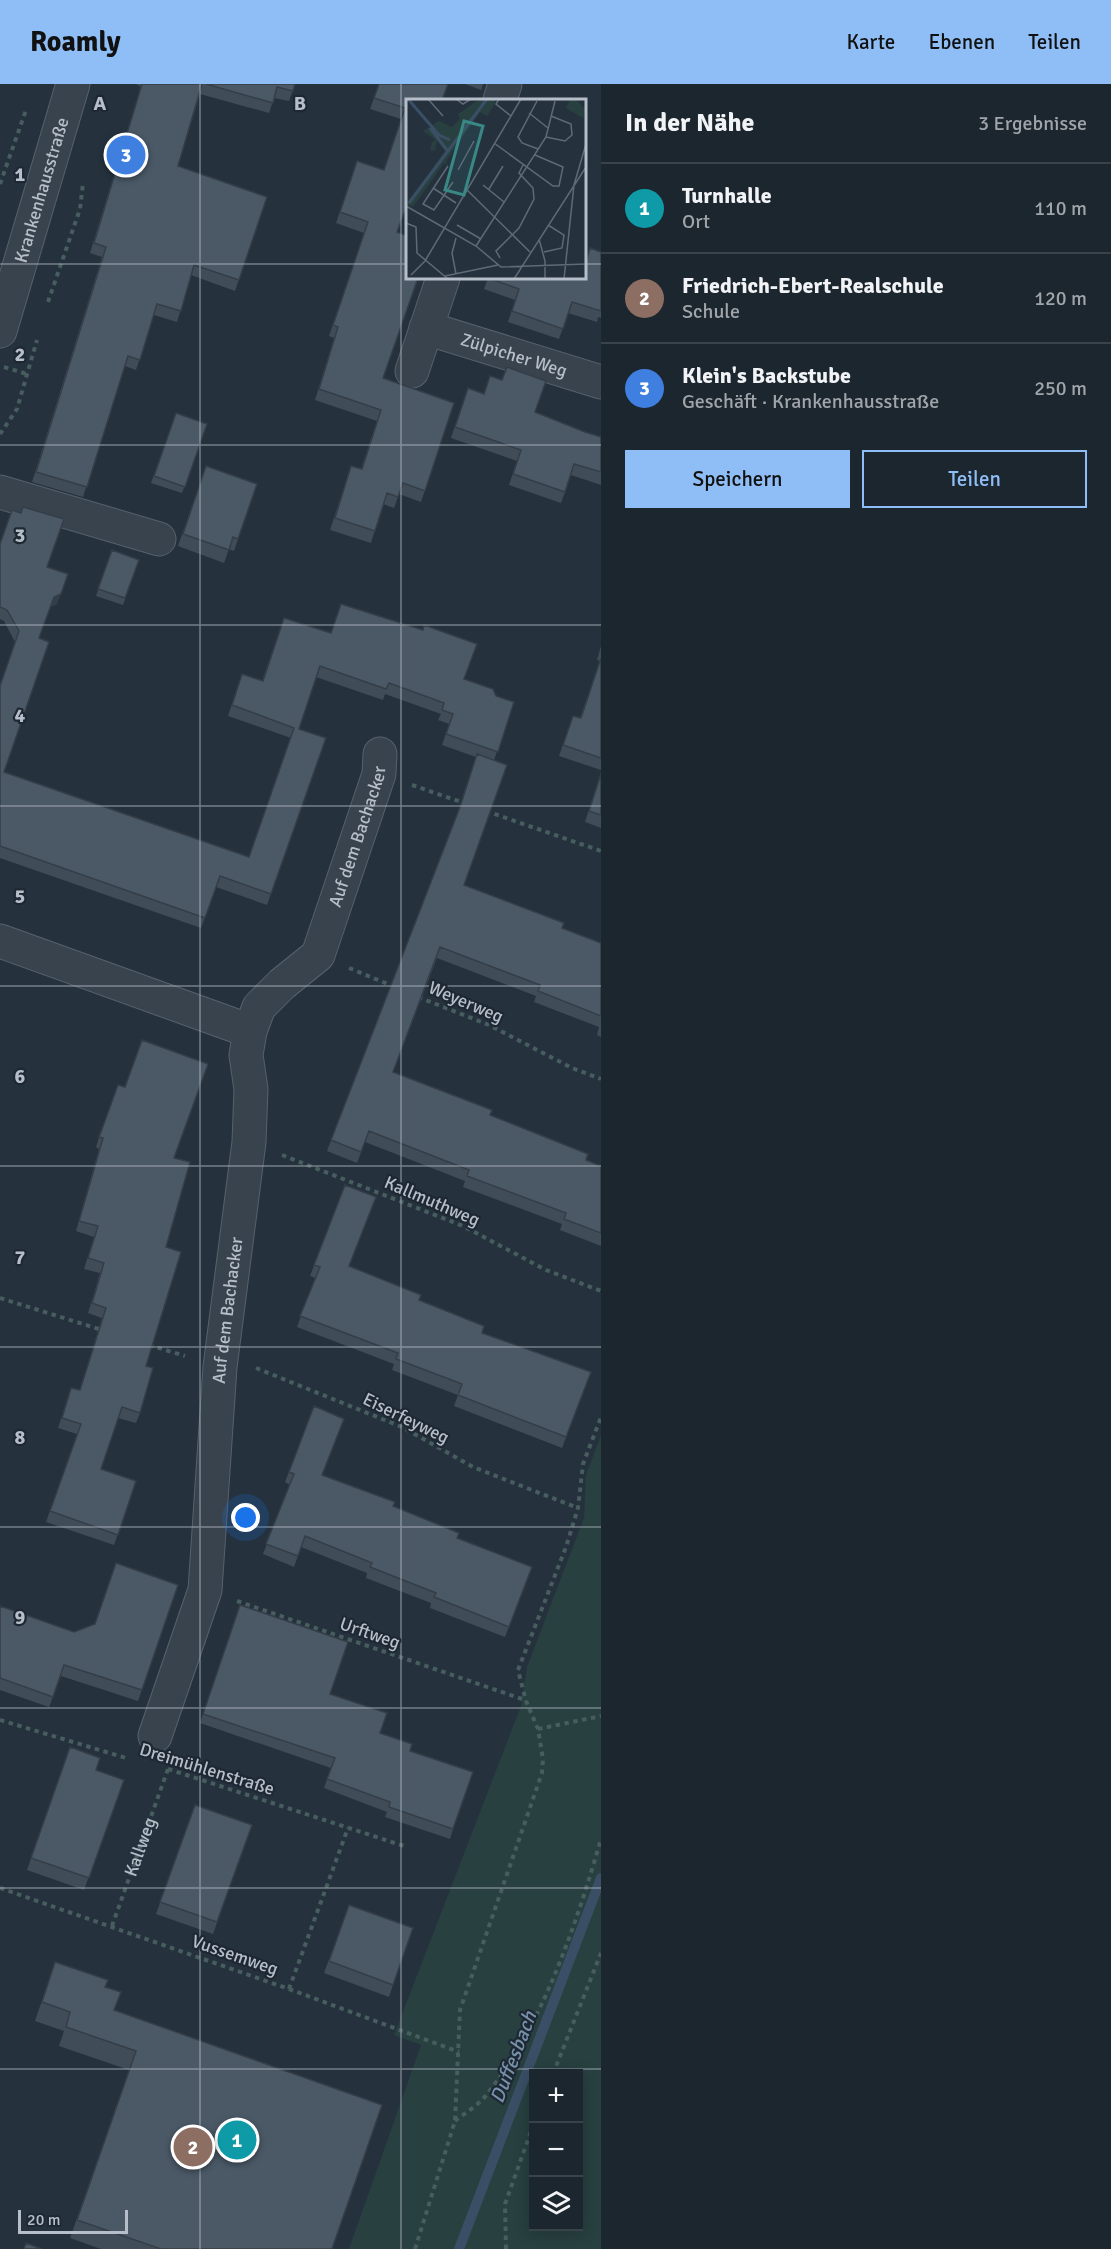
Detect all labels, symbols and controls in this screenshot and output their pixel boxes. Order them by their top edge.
text: Roamly [30,25,121,59]
text: Karte [846,29,895,55]
text: Ebenen [928,29,995,55]
text: Teilen [1028,29,1081,55]
text: A [94,91,107,116]
text: B [294,91,306,116]
inset map [406,99,586,279]
text: In der Nähe [625,107,755,139]
text: 3 Ergebnisse [978,111,1087,136]
street label: Krankenhausstraße [10,115,74,265]
pin: 3 [106,132,146,178]
text: 1 [15,162,26,187]
text: Turnhalle [682,182,772,209]
text: 1 [639,196,650,221]
text: 110 m [1034,196,1087,221]
text: Ort [682,209,710,234]
text: Friedrich-Ebert-Realschule [682,272,944,299]
text: 2 [639,286,650,311]
text: 120 m [1034,286,1087,311]
text: Schule [682,299,740,324]
street label: Zülpicher Weg [458,328,570,382]
text: 2 [15,342,25,367]
text: Klein's Backstube [682,362,851,389]
text: 3 [639,376,650,401]
text: 250 m [1034,376,1087,401]
text: Geschäft · Krankenhausstraße [682,389,939,414]
button: Speichern [625,450,850,508]
button: Teilen [862,450,1087,508]
text: 3 [15,523,25,548]
text: 4 [15,703,26,728]
street label: Auf dem Bachacker [324,765,390,910]
text: 5 [15,884,25,909]
street label: Weyerweg [425,976,507,1028]
text: 6 [15,1064,26,1089]
street label: Kallmuthweg [381,1171,483,1231]
street label: Auf dem Bachacker [208,1235,248,1384]
text: 7 [15,1245,26,1270]
street label: Eiserfeyweg [359,1388,453,1448]
text: 8 [15,1425,26,1450]
your location [231,1503,260,1532]
text: 9 [15,1605,26,1630]
street label: Urftweg [337,1612,403,1654]
street label: Dreimühlenstraße [137,1738,277,1800]
street label: Kallweg [120,1814,161,1880]
street label: Vussemweg [189,1930,281,1980]
water label: Duffesbach [485,2007,543,2107]
map controls [529,2069,583,2231]
button: + [529,2069,583,2123]
pin: 1 [218,2118,256,2162]
button: − [529,2123,583,2177]
pin: 2 [174,2124,212,2170]
button: layers [529,2177,583,2231]
scale bar [18,2207,128,2234]
text: 20 m [27,2210,61,2230]

